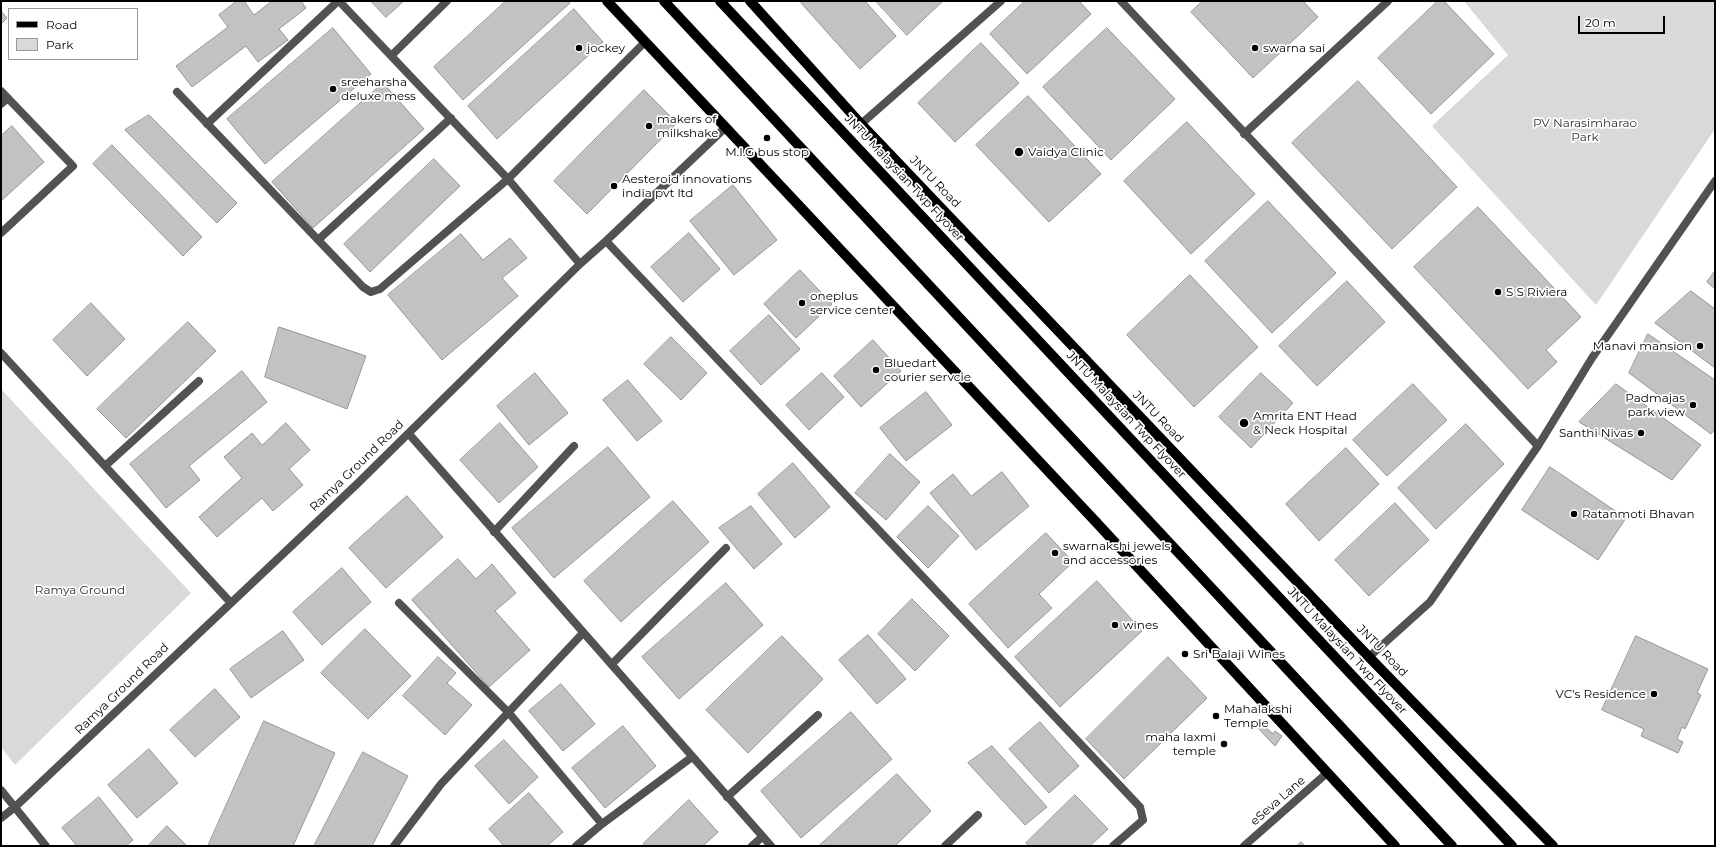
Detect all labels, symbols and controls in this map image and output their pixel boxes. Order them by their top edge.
legend [8,8,138,60]
scale bar [1580,8,1667,34]
text: 20 m [1585,15,1616,30]
text: Road [46,17,77,32]
text: Park [46,37,73,52]
place label: jockey [587,41,625,55]
place label: swarna sai [1263,41,1325,55]
marker: jockey [574,43,584,53]
marker: swarna sai [1250,43,1260,53]
place label: sreeharsha deluxe mess [341,75,416,103]
marker: sreeharsha deluxe mess [328,84,338,94]
street label: JNTU Malaysian Twp Flyover [841,111,967,245]
place label: makers of milkshake [657,112,718,140]
park label: PV Narasimharao Park [1533,116,1637,144]
marker: makers of milkshake [644,121,654,131]
marker: M.I.G bus stop [762,133,772,143]
place label: M.I.G bus stop [725,145,809,159]
place label: Vaidya Clinic [1028,145,1104,159]
marker: Vaidya Clinic [1013,146,1025,158]
street label: JNTU Road [907,153,963,211]
place label: Aesteroid innovations india pvt ltd [622,172,752,200]
marker: Aesteroid innovations india pvt ltd [609,181,619,191]
place label: S S Riviera [1506,285,1567,299]
marker: S S Riviera [1493,287,1503,297]
place label: oneplus service center [810,289,894,317]
marker: oneplus service center [797,298,807,308]
place label: Manavi mansion [1593,339,1692,353]
marker: Manavi mansion [1695,341,1705,351]
street label: JNTU Malaysian Twp Flyover [1063,348,1189,482]
place label: Bluedart courier servcie [884,356,971,384]
marker: Bluedart courier servcie [871,365,881,375]
street label: JNTU Road [1130,388,1186,446]
place label: Padmajas park view [1625,391,1685,419]
marker: Padmajas park view [1688,400,1698,410]
place label: Amrita ENT Head & Neck Hospital [1253,409,1357,437]
street label: Ramya Ground Road [307,417,407,515]
marker: Amrita ENT Head & Neck Hospital [1238,417,1250,429]
place label: Santhi Nivas [1559,426,1633,440]
marker: Santhi Nivas [1636,428,1646,438]
place label: Ratanmoti Bhavan [1582,507,1695,521]
marker: Ratanmoti Bhavan [1569,509,1579,519]
place label: swarnakshi jewels and accessories [1063,539,1170,567]
marker: swarnakshi jewels and accessories [1050,548,1060,558]
park label: Ramya Ground [35,583,125,597]
street label: JNTU Malaysian Twp Flyover [1284,584,1410,718]
place label: wines [1123,618,1158,632]
marker: wines [1110,620,1120,630]
street label: JNTU Road [1354,622,1410,680]
street label: Ramya Ground Road [72,640,172,738]
place label: Sri Balaji Wines [1193,647,1285,661]
marker: Sri Balaji Wines [1180,649,1190,659]
place label: VC's Residence [1556,687,1646,701]
marker: VC's Residence [1649,689,1659,699]
place label: Mahalakshi Temple [1224,702,1292,730]
marker: Mahalakshi Temple [1211,711,1221,721]
place label: maha laxmi temple [1145,730,1216,758]
marker: maha laxmi temple [1219,739,1229,749]
street label: eSeva Lane [1248,773,1308,829]

